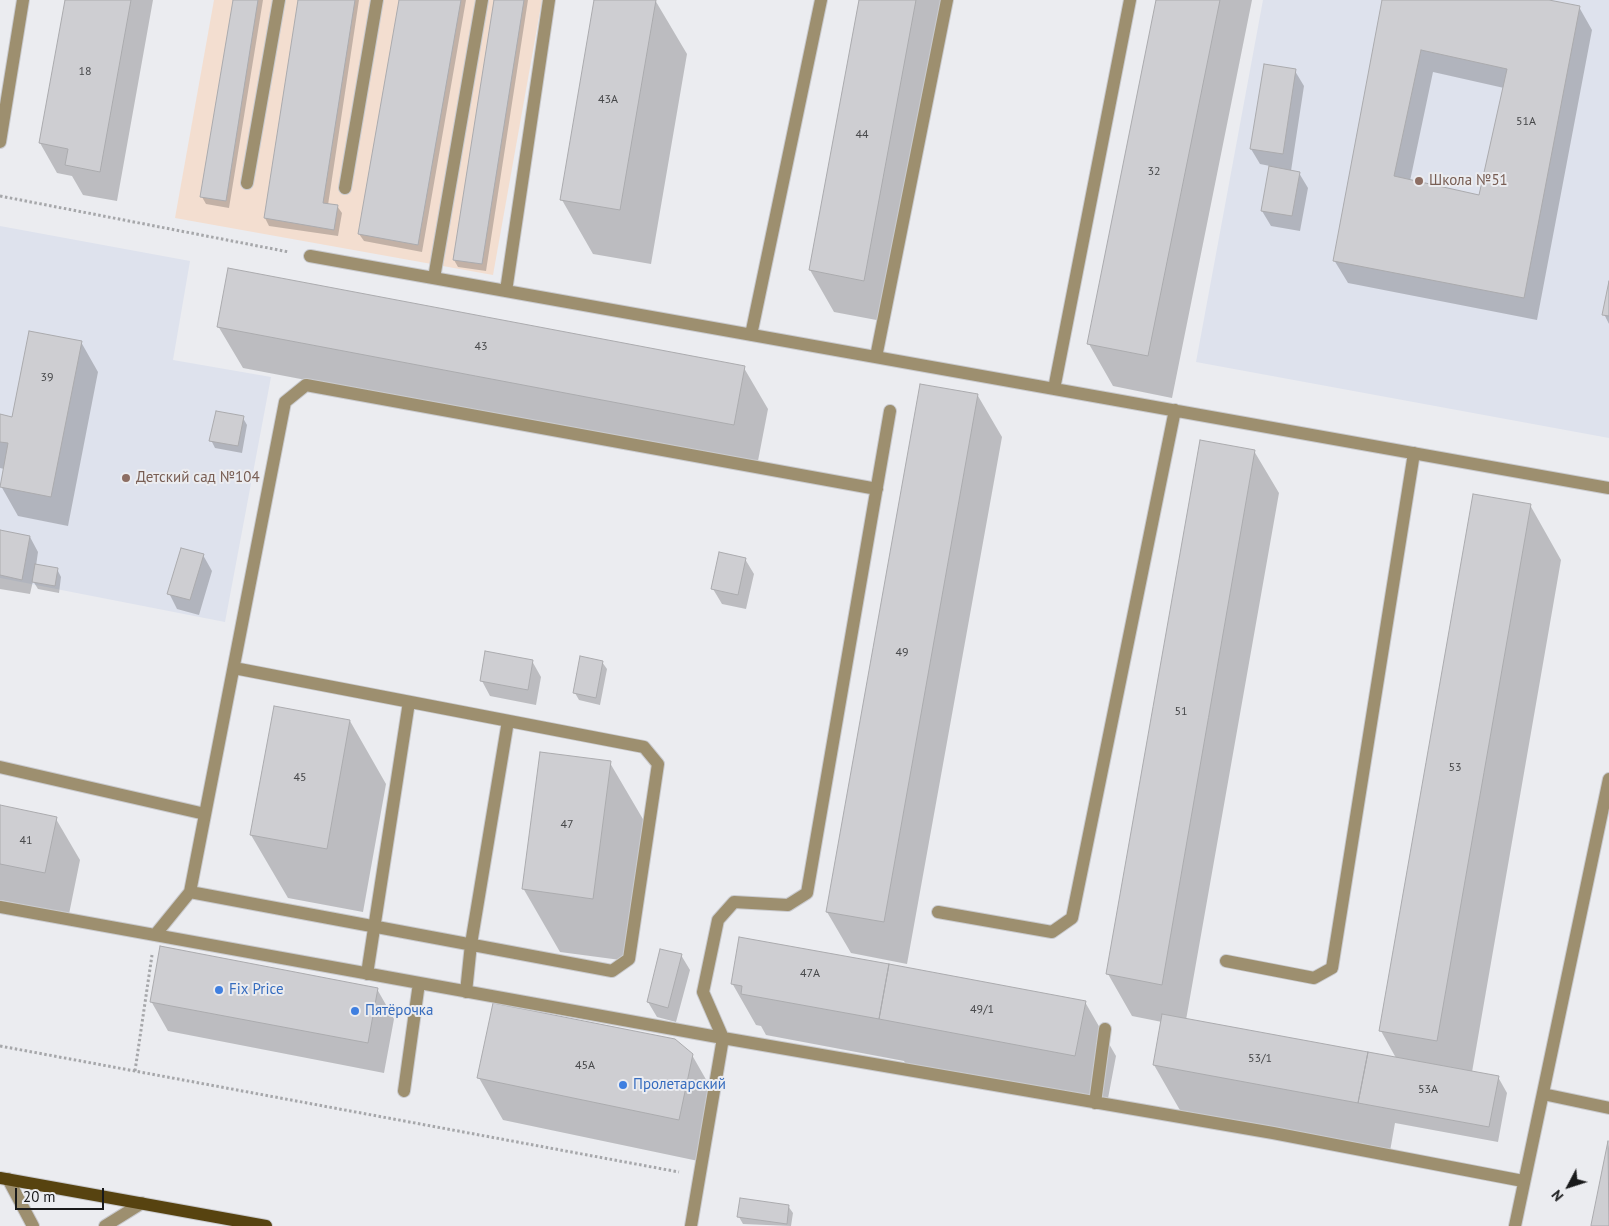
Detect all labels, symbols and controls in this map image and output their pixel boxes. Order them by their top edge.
house number: 18 [78,65,92,79]
house number: 43А [598,93,618,107]
house number: 51А [1516,115,1536,129]
house number: 44 [855,128,869,142]
house number: 32 [1147,165,1161,179]
place label: Школа №51 [1429,172,1508,190]
marker: Школа №51 [1413,175,1425,187]
house number: 43 [474,340,488,354]
house number: 39 [40,371,54,385]
place label: Детский сад №104 [136,469,260,487]
marker: Детский сад №104 [120,472,132,484]
house number: 49 [895,646,909,660]
house number: 51 [1174,705,1188,719]
house number: 53 [1448,761,1462,775]
house number: 45 [293,771,307,785]
house number: 47 [560,818,574,832]
house number: 41 [19,834,33,848]
house number: 47А [800,967,820,981]
place label: Fix Price [229,981,284,999]
marker: Fix Price [213,984,225,996]
place label: Пятёрочка [365,1002,433,1020]
house number: 49/1 [970,1003,994,1017]
marker: Пятёрочка [349,1005,361,1017]
house number: 53/1 [1248,1052,1272,1066]
house number: 45А [575,1059,595,1073]
place label: Пролетарский [633,1076,726,1094]
marker: Пролетарский [617,1079,629,1091]
house number: 53А [1418,1083,1438,1097]
north arrow [1544,1161,1594,1211]
scale bar [18,1178,106,1210]
text: N [1548,1186,1567,1205]
text: 20 m [23,1187,56,1206]

